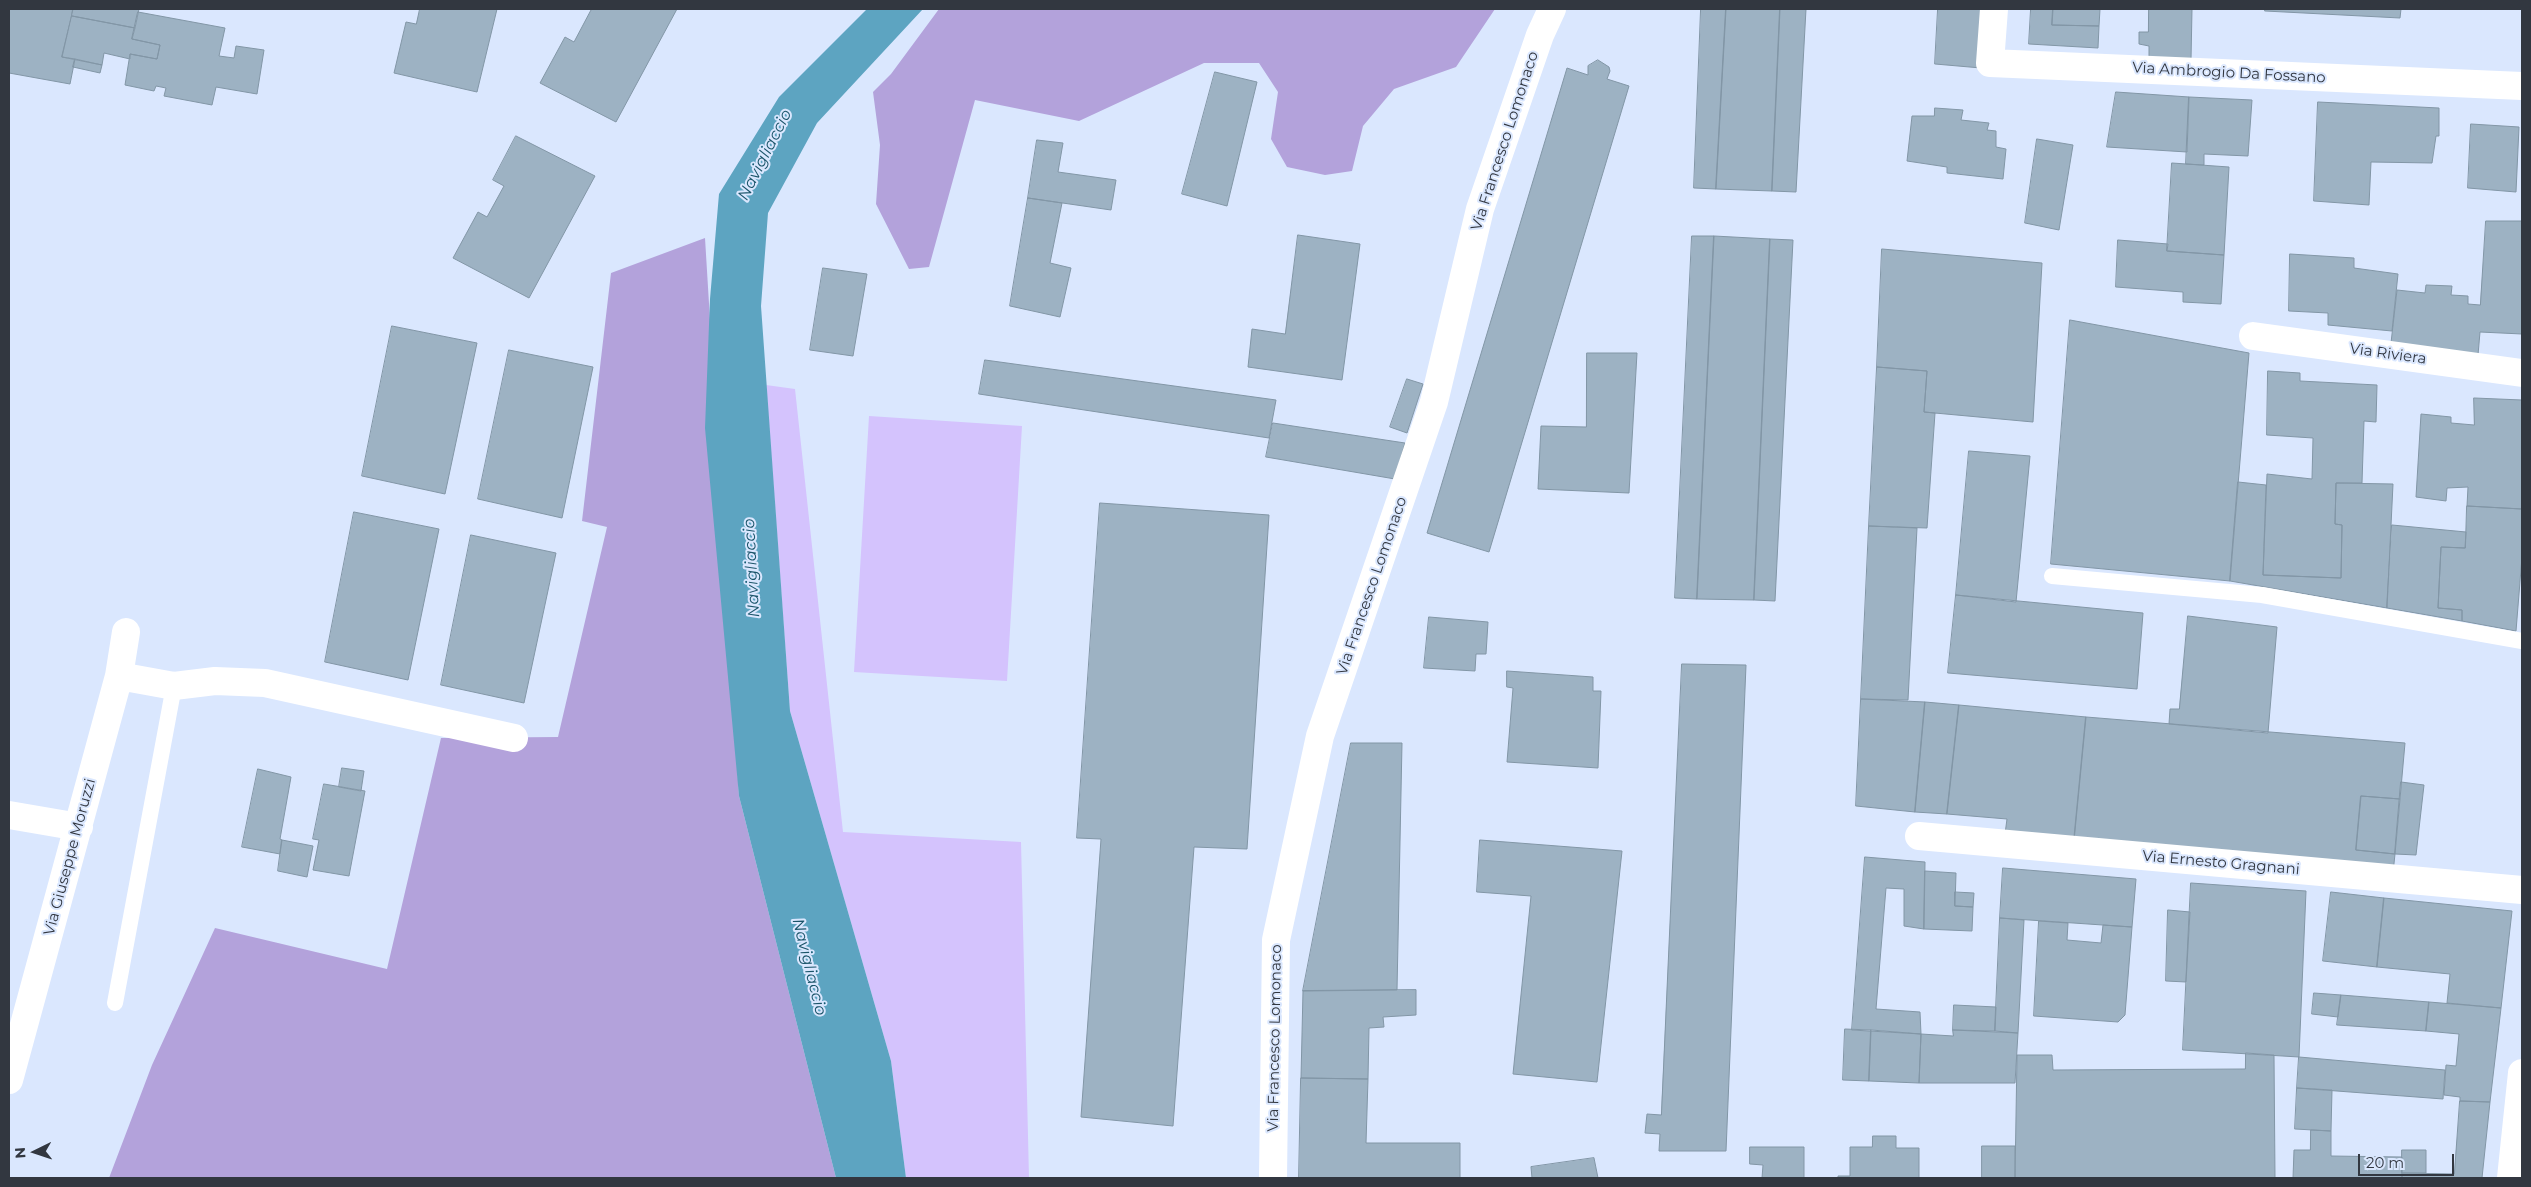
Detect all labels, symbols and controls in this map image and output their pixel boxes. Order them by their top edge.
street label: Via Francesco Lomonaco [1468,49,1542,233]
street label: Via Ambrogio Da Fossano [2132,59,2326,87]
water label: Navigliaccio [734,106,796,204]
street label: Via Riviera [2348,340,2428,368]
street label: Via Francesco Lomonaco [1333,495,1411,677]
water label: Navigliaccio [740,518,764,618]
street label: Via Giuseppe Moruzzi [40,777,100,937]
street label: Via Ernesto Gragnani [2142,847,2300,879]
water label: Navigliaccio [788,916,830,1018]
street label: Via Francesco Lomonaco [1264,944,1286,1132]
north arrow [10,1127,60,1177]
scale bar [2361,1144,2457,1176]
text: N [11,1147,29,1159]
text: 20 m [2366,1153,2404,1172]

